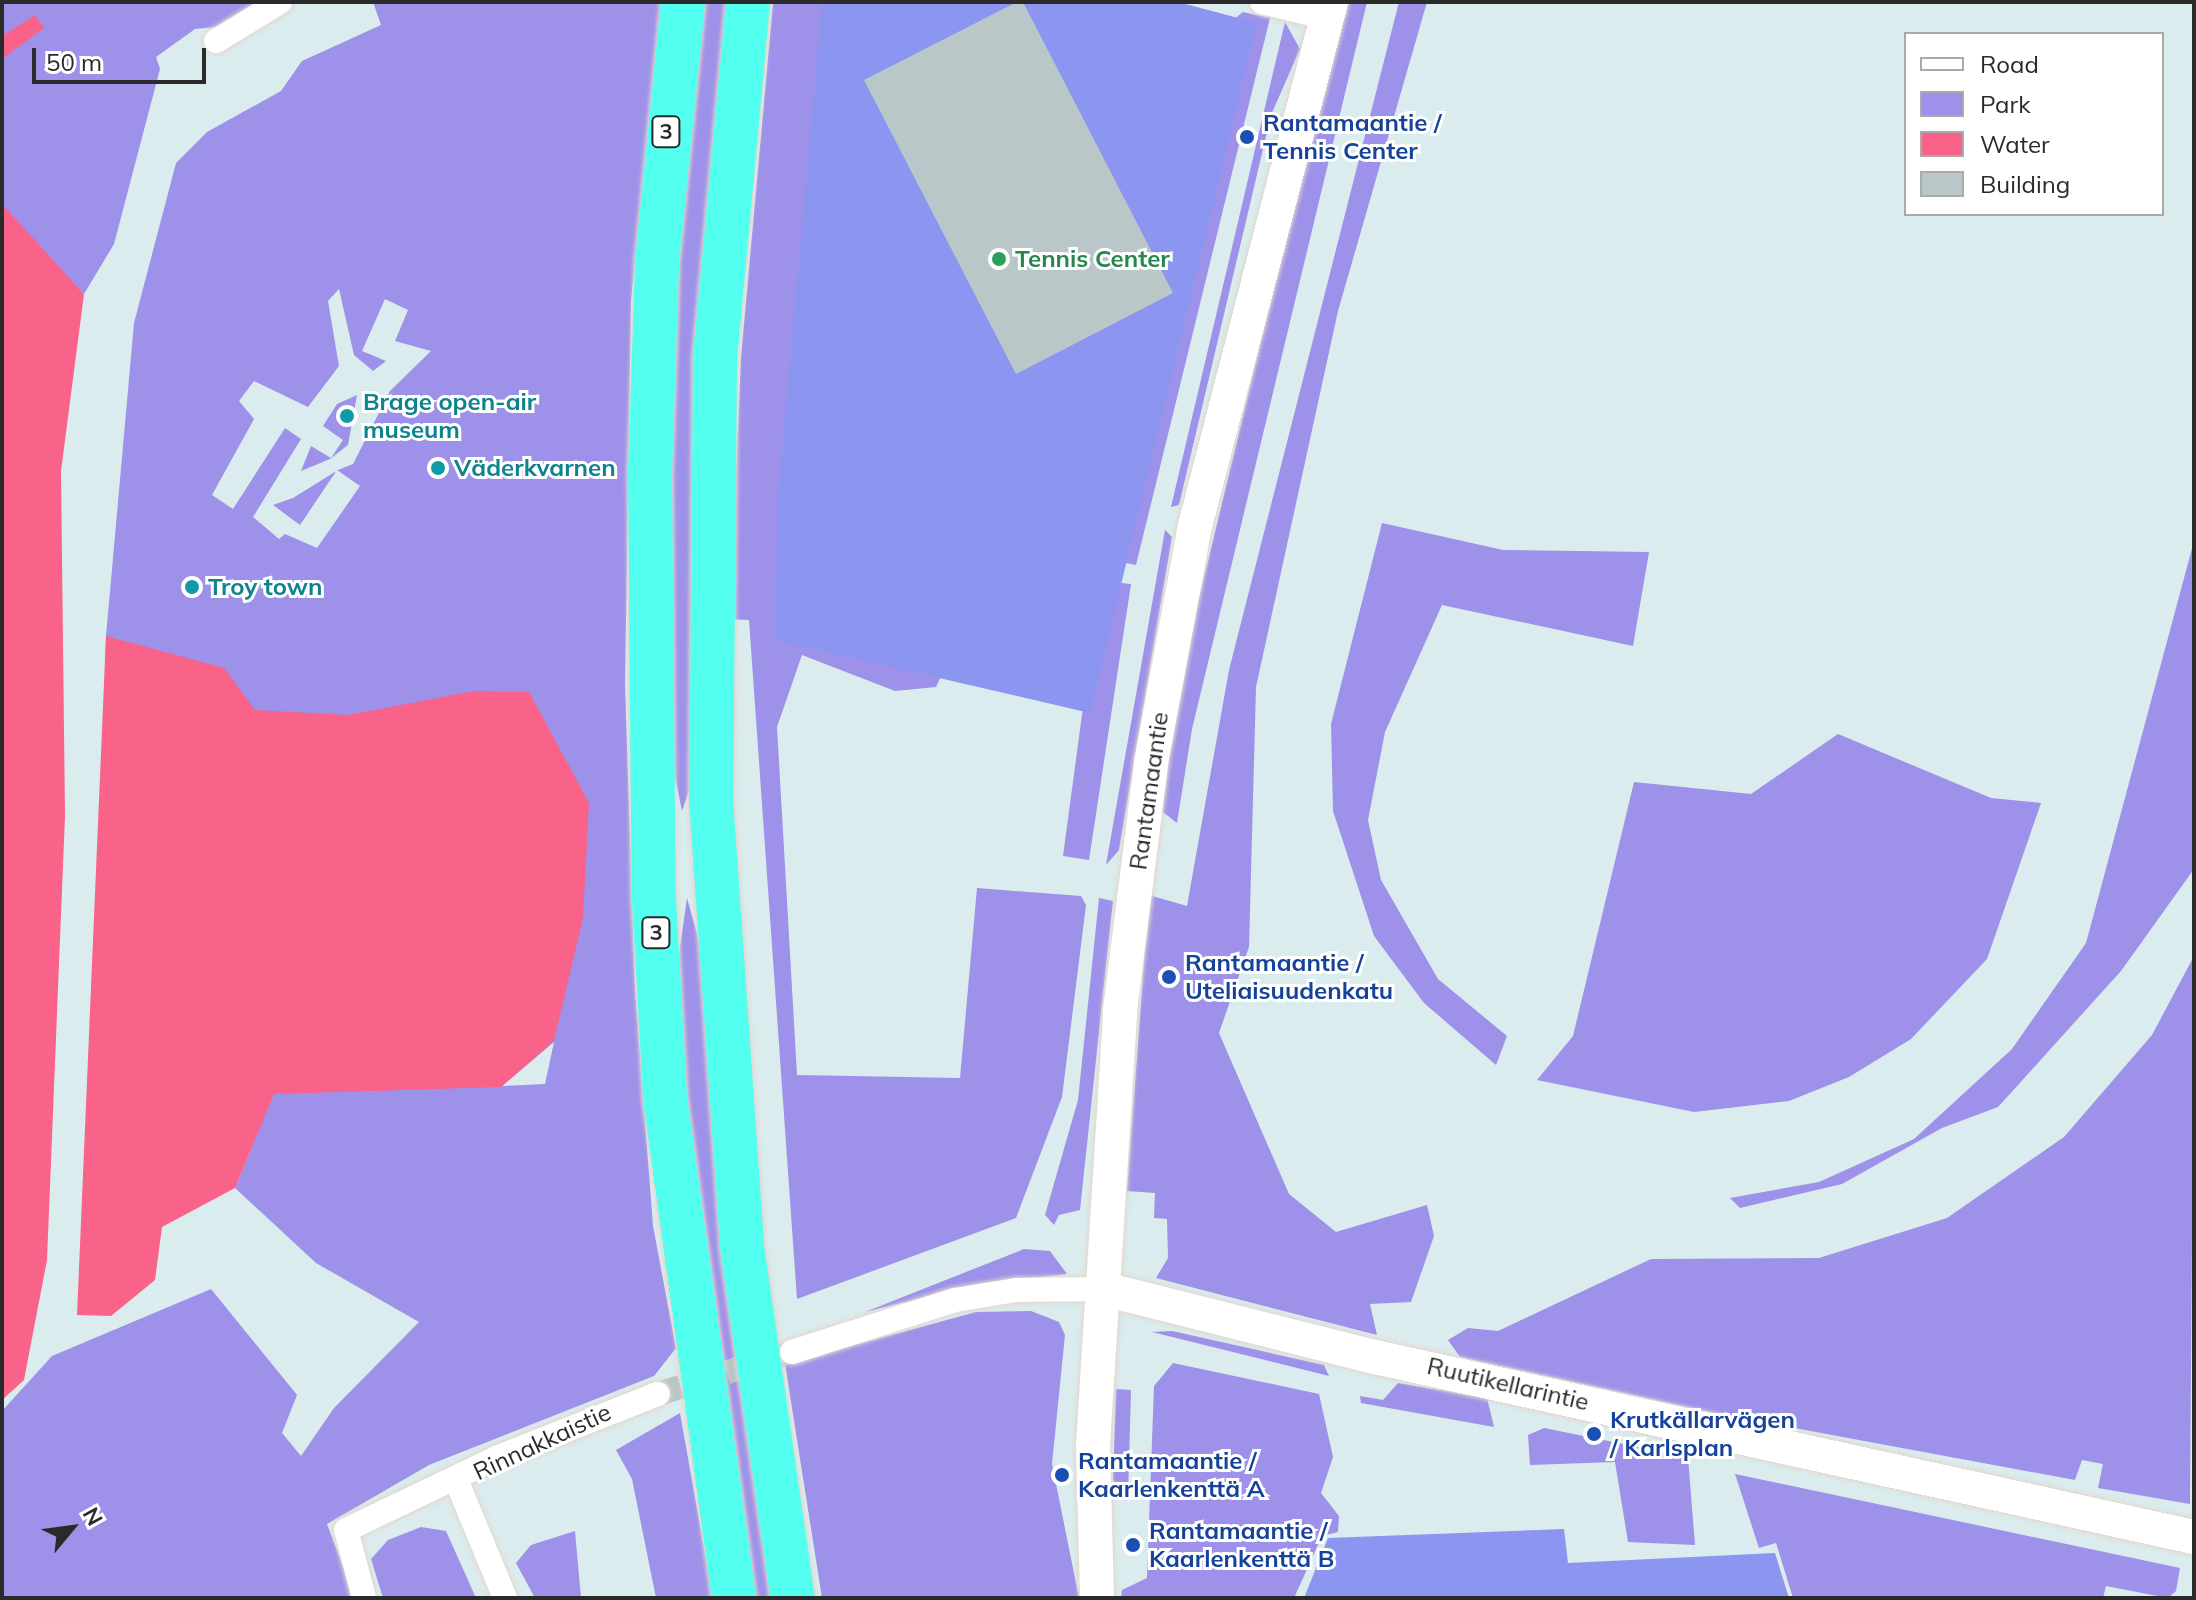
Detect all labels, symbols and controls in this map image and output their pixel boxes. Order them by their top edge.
scale bar [36,32,210,82]
legend [1904,32,2164,216]
text: 50 m [46,47,102,77]
text: Road [1980,49,2039,79]
text: Park [1980,89,2031,119]
place label: Rantamaantie / Tennis Center [1263,109,1442,165]
road number: 3 [650,114,682,150]
marker: Rantamaantie / Tennis Center [1238,128,1256,146]
text: Water [1980,129,2050,159]
text: Building [1980,169,2070,199]
place label: Tennis Center [1015,245,1170,273]
marker: Tennis Center [990,250,1008,268]
place label: Brage open-air museum [363,388,536,444]
marker: Brage open-air museum [338,407,356,425]
place label: Väderkvarnen [454,454,616,482]
marker: Väderkvarnen [429,459,447,477]
place label: Troy town [208,573,322,601]
marker: Troy town [183,578,201,596]
street label: Rantamaantie [1124,710,1174,872]
road number: 3 [640,915,672,951]
place label: Rantamaantie / Uteliaisuudenkatu [1185,949,1393,1005]
marker: Rantamaantie / Uteliaisuudenkatu [1160,968,1178,986]
street label: Ruutikellarintie [1424,1351,1592,1417]
street label: Rinnakkaistie [469,1398,615,1486]
place label: Krutkällarvägen / Karlsplan [1610,1406,1795,1462]
marker: Krutkällarvägen / Karlsplan [1585,1425,1603,1443]
place label: Rantamaantie / Kaarlenkenttä A [1078,1447,1265,1503]
marker: Rantamaantie / Kaarlenkenttä A [1053,1466,1071,1484]
north arrow [32,1488,112,1568]
text: N [77,1502,109,1530]
place label: Rantamaantie / Kaarlenkenttä B [1149,1517,1334,1573]
marker: Rantamaantie / Kaarlenkenttä B [1124,1536,1142,1554]

